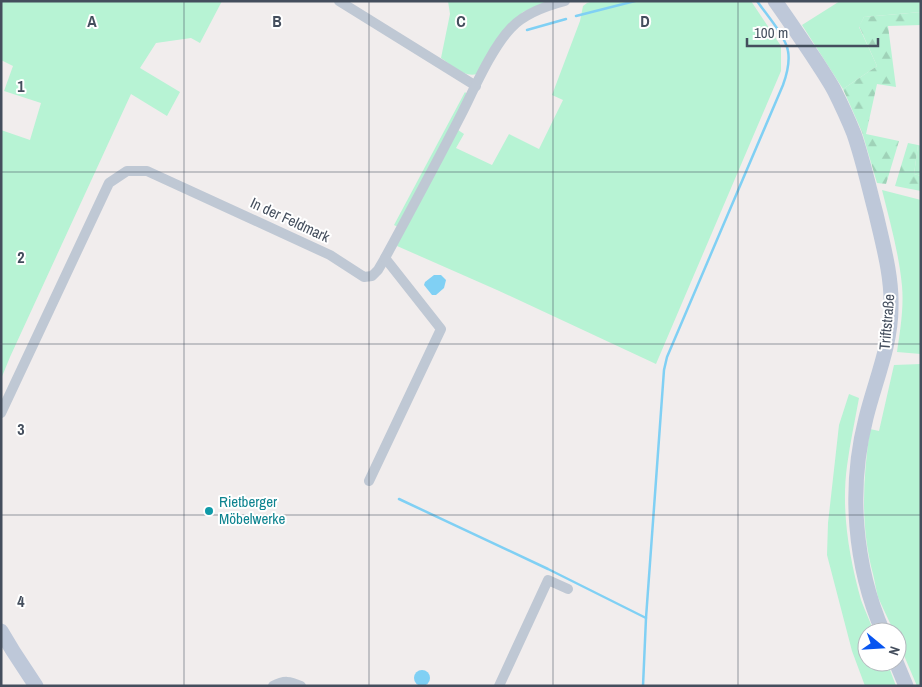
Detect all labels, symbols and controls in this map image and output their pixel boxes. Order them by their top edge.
text: A [87,10,97,32]
text: B [272,10,282,32]
text: C [456,10,466,32]
text: D [640,10,650,32]
scale bar [747,15,878,47]
text: 100 m [754,22,788,43]
text: 1 [17,75,25,97]
street label: In der Feldmark [247,192,334,247]
text: 2 [17,246,25,268]
street label: Triftstraße [874,293,899,351]
text: 3 [17,418,25,440]
place label: Rietberger Möbelwerke [219,491,285,529]
marker: Rietberger Möbelwerke [203,505,215,517]
text: 4 [17,590,25,612]
north arrow [857,622,907,672]
text: N [885,644,904,658]

